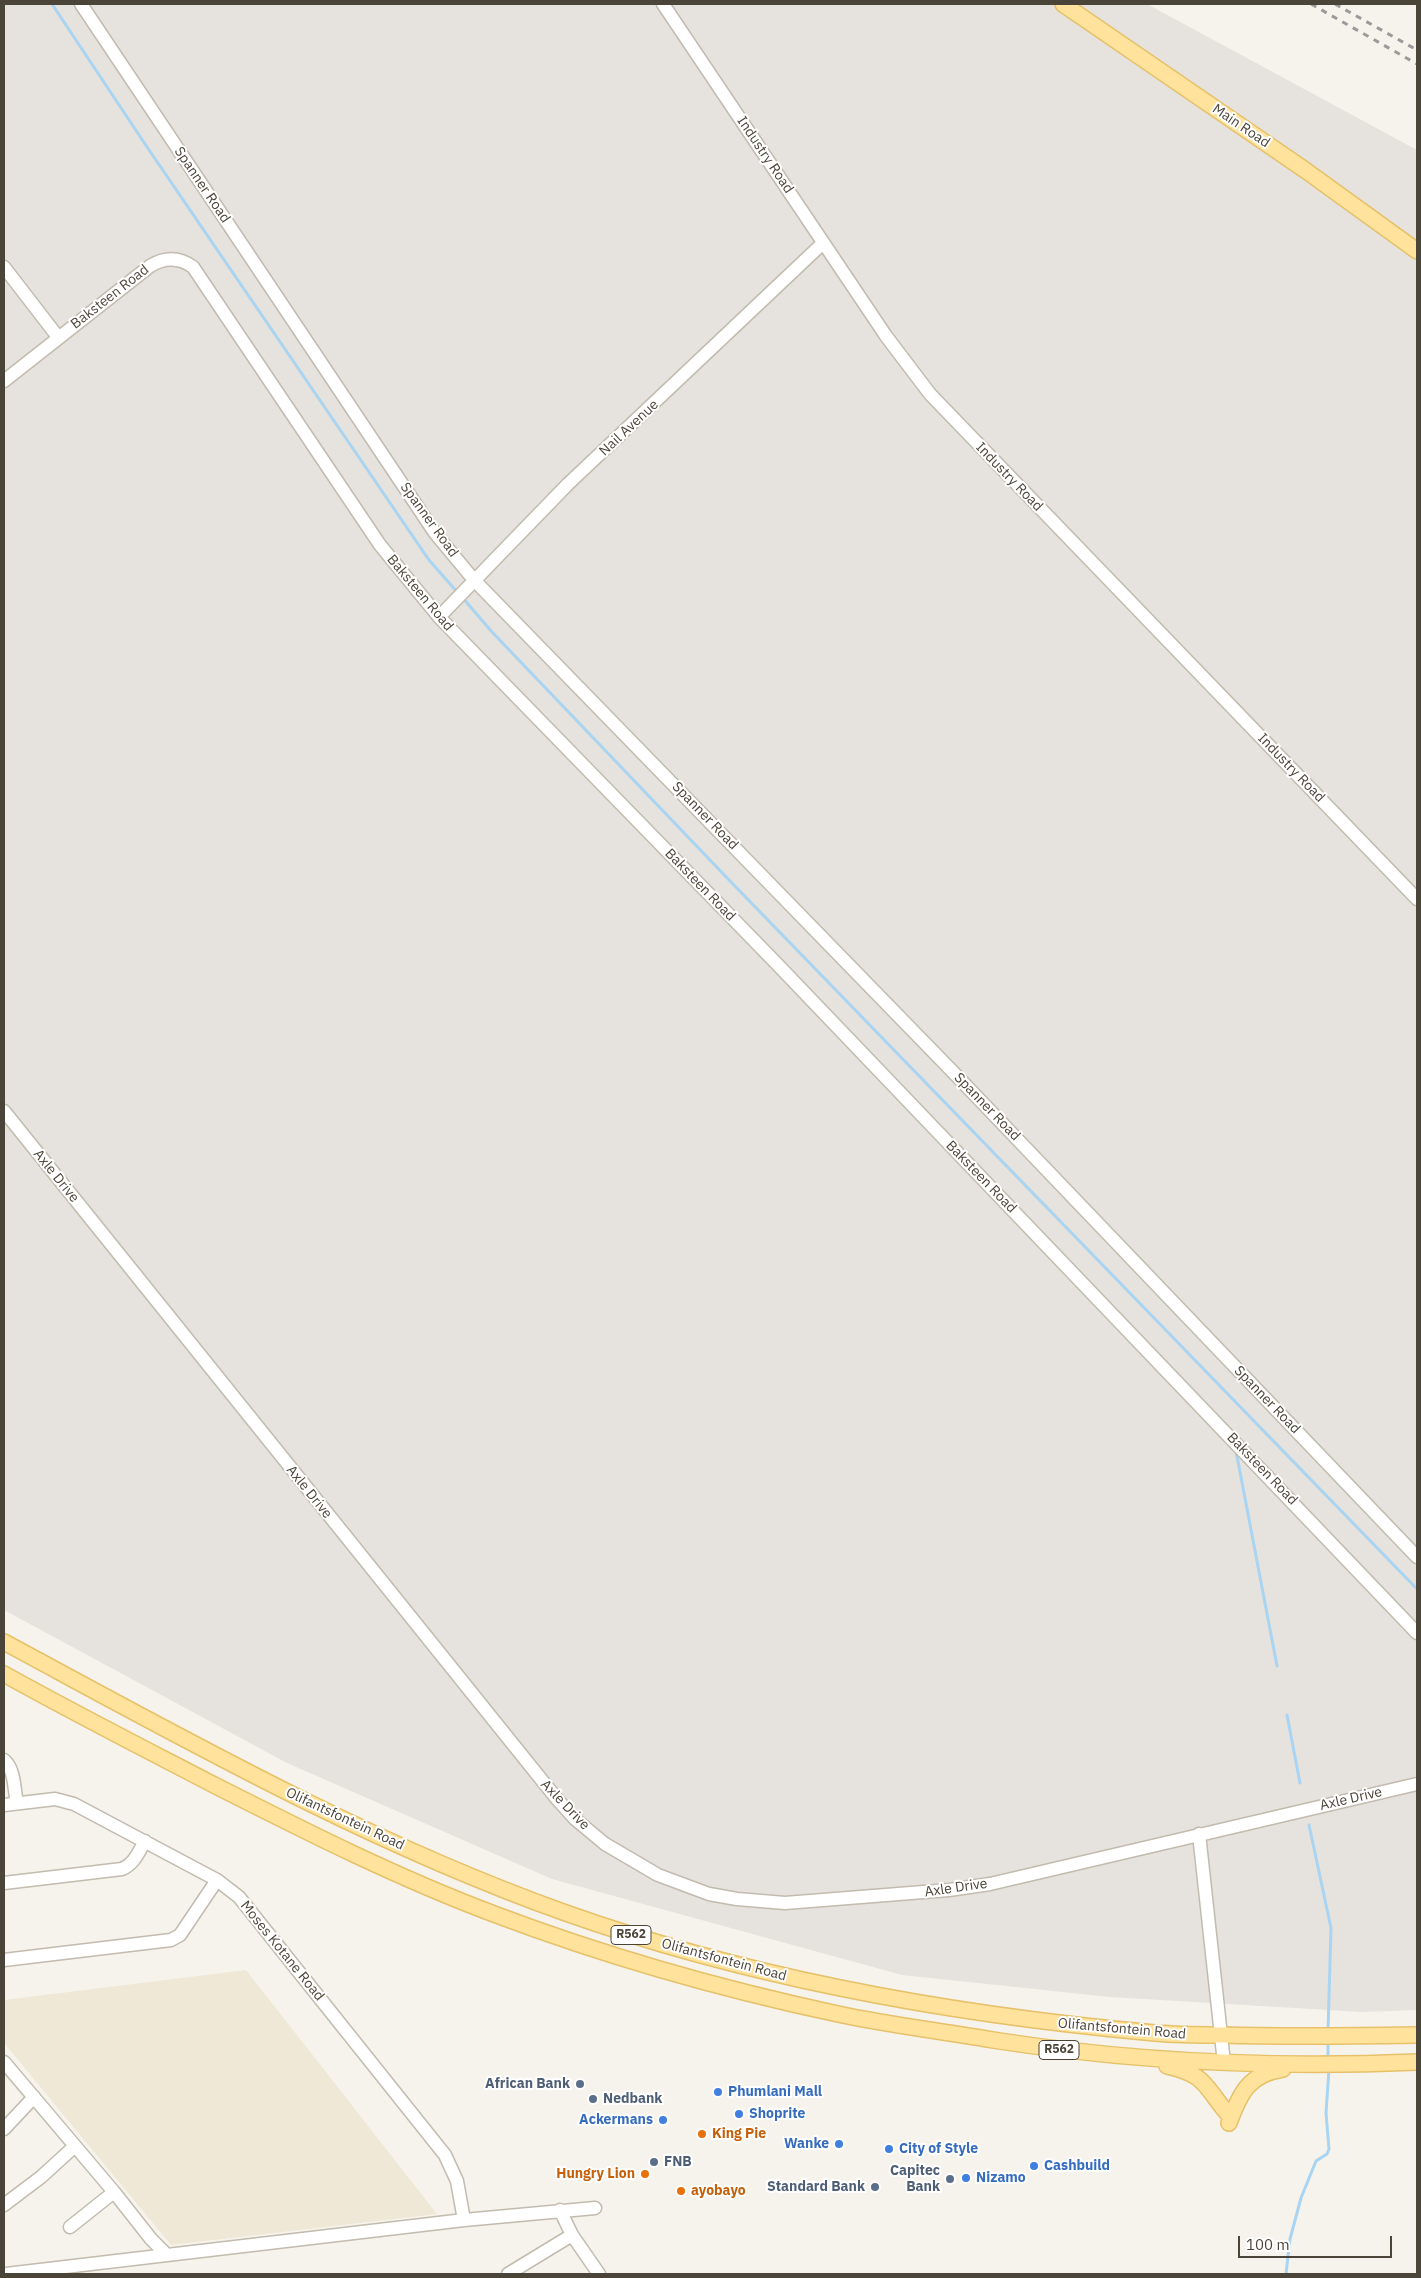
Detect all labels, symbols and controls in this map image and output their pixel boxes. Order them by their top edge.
street label: Main Road [1209,101,1273,151]
street label: Industry Road [733,113,797,197]
street label: Spanner Road [170,144,234,226]
street label: Baksteen Road [68,261,152,333]
street label: Nail Avenue [596,396,662,460]
street label: Industry Road [972,439,1046,515]
street label: Spanner Road [396,479,462,561]
street label: Baksteen Road [383,552,457,634]
street label: Industry Road [1254,730,1328,806]
street label: Spanner Road [668,779,742,853]
street label: Baksteen Road [661,845,739,925]
street label: Spanner Road [950,1070,1024,1144]
street label: Baksteen Road [942,1137,1020,1217]
street label: Axle Drive [30,1146,82,1206]
street label: Spanner Road [1230,1363,1304,1437]
street label: Baksteen Road [1223,1429,1301,1509]
street label: Axle Drive [283,1462,335,1522]
street label: Axle Drive [537,1776,593,1834]
street label: Olifantsfontein Road [283,1784,407,1854]
street label: Axle Drive [1318,1784,1384,1814]
street label: Axle Drive [923,1875,989,1901]
street label: Moses Kotane Road [237,1898,327,2004]
road number: R562 [611,1926,651,1944]
street label: Olifantsfontein Road [660,1935,788,1985]
street label: Olifantsfontein Road [1057,2015,1187,2043]
road number: R562 [1039,2040,1079,2060]
place label: African Bank [485,2076,570,2092]
marker: African Bank [574,2078,586,2090]
place label: Phumlani Mall [728,2084,822,2100]
marker: Phumlani Mall [712,2086,724,2098]
place label: Nedbank [603,2091,662,2107]
marker: Nedbank [587,2093,599,2105]
place label: Shoprite [749,2106,805,2122]
marker: Shoprite [733,2108,745,2120]
place label: Ackermans [579,2112,653,2128]
marker: Ackermans [657,2114,669,2126]
place label: King Pie [712,2126,766,2142]
marker: King Pie [696,2128,708,2140]
place label: Wanke [784,2136,829,2152]
marker: Wanke [833,2138,845,2150]
place label: City of Style [899,2141,978,2157]
marker: City of Style [883,2143,895,2155]
place label: FNB [664,2154,692,2170]
marker: FNB [648,2156,660,2168]
place label: Cashbuild [1044,2158,1110,2174]
marker: Cashbuild [1028,2160,1040,2172]
place label: Capitec Bank [890,2163,940,2196]
place label: Hungry Lion [556,2166,635,2182]
marker: Hungry Lion [639,2168,651,2180]
place label: Nizamo [976,2170,1026,2186]
marker: Nizamo [960,2172,972,2184]
marker: Capitec Bank [944,2173,956,2185]
place label: Standard Bank [767,2179,865,2195]
marker: Standard Bank [869,2181,881,2193]
place label: ayobayo [691,2183,746,2199]
marker: ayobayo [675,2185,687,2197]
scale bar [1241,2226,1395,2258]
text: 100 m [1246,2235,1290,2254]

